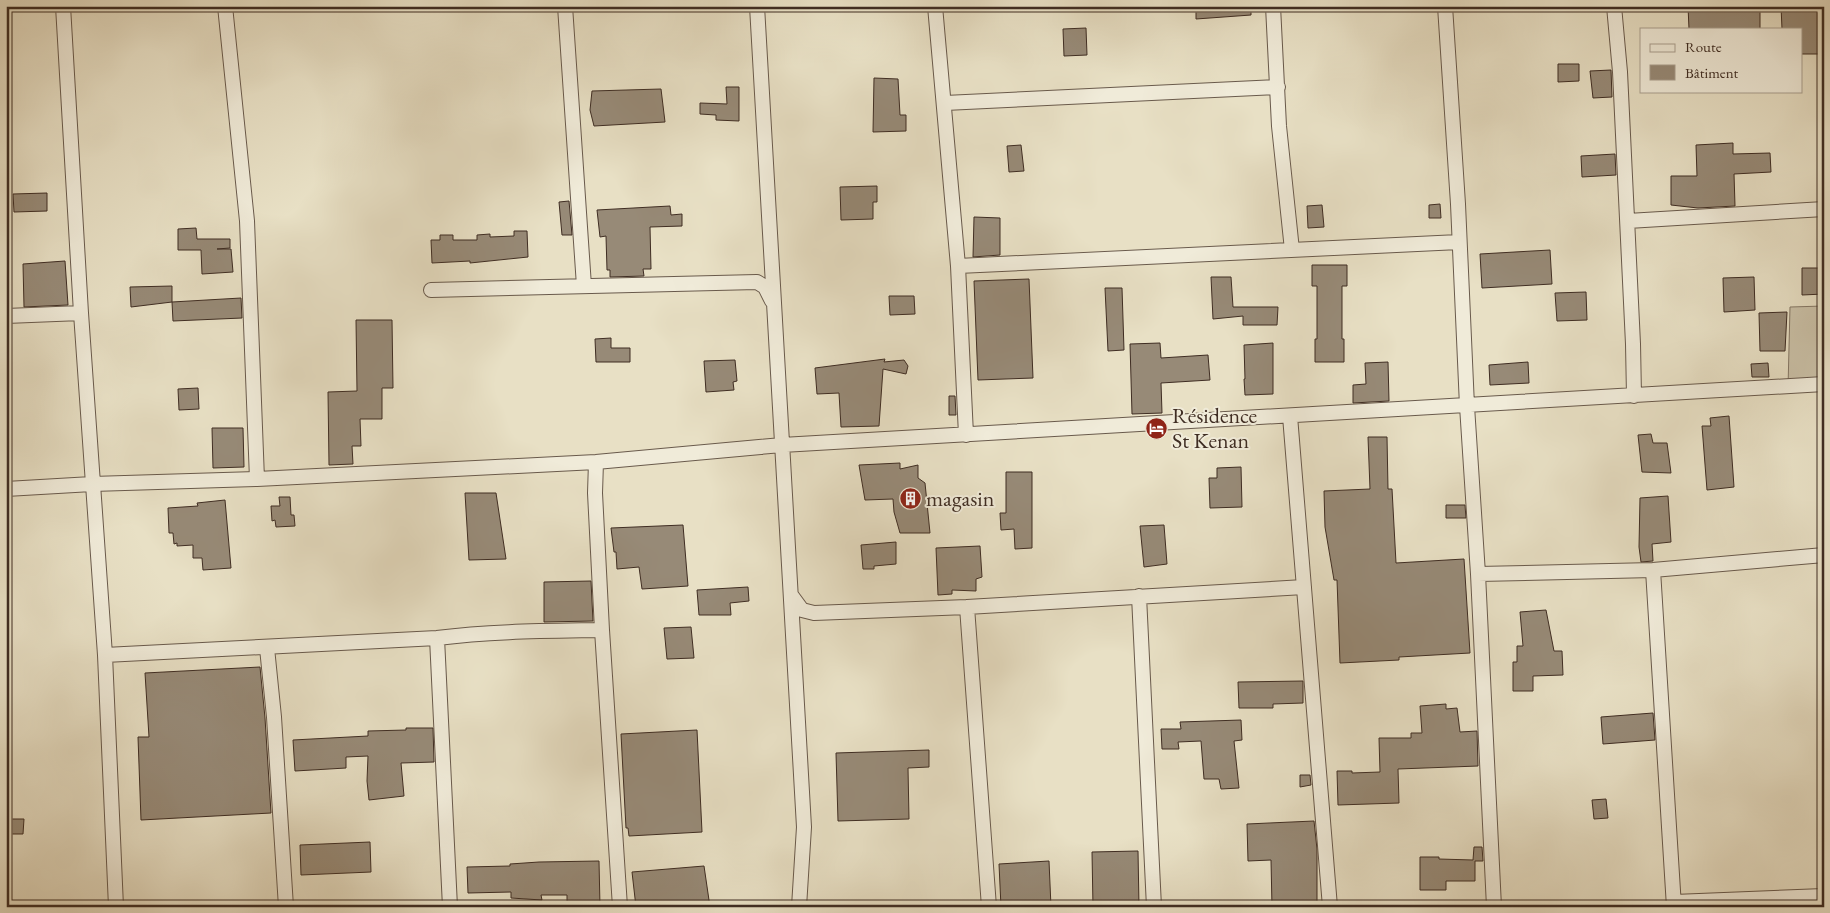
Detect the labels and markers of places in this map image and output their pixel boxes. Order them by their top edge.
place label: Résidence St Kenan [1172,401,1258,455]
hotel icon: Résidence St Kenan [1144,416,1168,440]
place label: magasin [926,484,995,513]
building icon: magasin [898,486,922,510]

